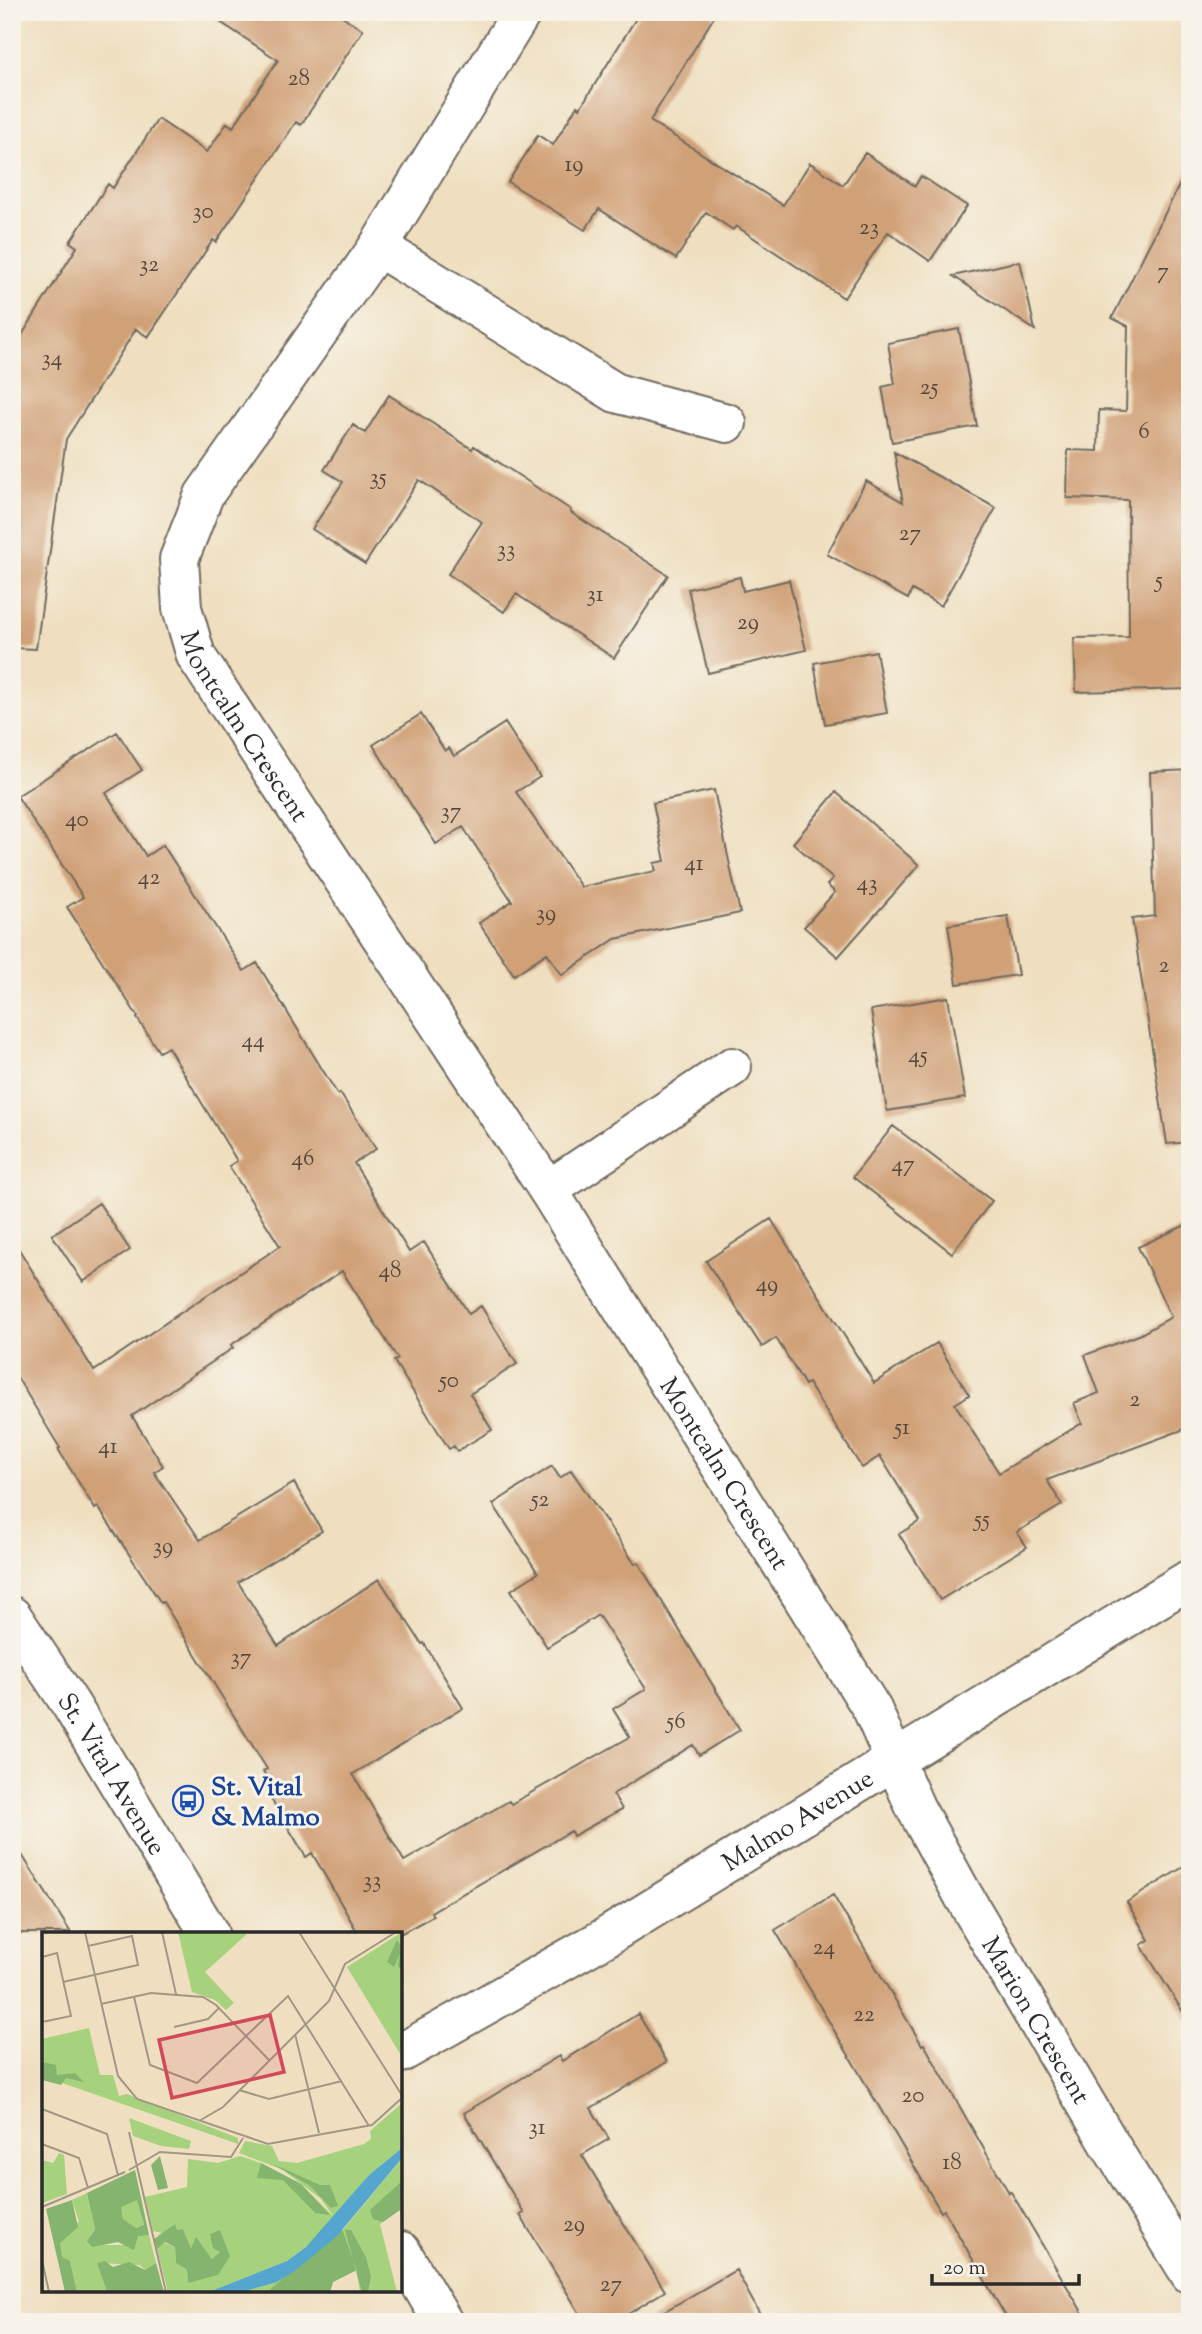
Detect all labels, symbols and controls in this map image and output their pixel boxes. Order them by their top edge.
house number: 28 [288,63,310,96]
house number: 19 [565,149,583,182]
house number: 30 [192,196,214,229]
house number: 23 [859,212,879,245]
house number: 32 [139,249,159,282]
house number: 7 [1157,256,1169,289]
house number: 34 [42,343,62,376]
house number: 25 [920,372,938,405]
house number: 6 [1138,416,1150,449]
house number: 35 [369,462,387,495]
house number: 27 [899,518,922,551]
house number: 33 [497,534,515,567]
house number: 5 [1153,565,1163,598]
house number: 31 [586,579,604,612]
house number: 29 [737,607,759,640]
street label: Montcalm Crescent [169,627,317,830]
house number: 37 [441,796,462,829]
house number: 40 [65,804,89,837]
house number: 41 [684,848,704,881]
house number: 42 [138,862,160,895]
house number: 43 [857,868,877,901]
house number: 39 [536,898,556,931]
house number: 2 [1159,950,1170,983]
house number: 44 [241,1025,265,1058]
house number: 45 [908,1040,928,1073]
house number: 46 [292,1143,314,1176]
house number: 47 [891,1149,915,1182]
house number: 48 [378,1255,402,1288]
house number: 49 [756,1269,778,1302]
house number: 50 [437,1365,459,1398]
street label: Montcalm Crescent [649,1371,797,1578]
house number: 2 [1130,1384,1141,1417]
house number: 51 [892,1412,910,1445]
house number: 41 [98,1431,118,1464]
house number: 52 [529,1484,550,1517]
house number: 55 [972,1504,990,1537]
house number: 39 [153,1531,173,1564]
house number: 37 [231,1642,252,1675]
street label: St. Vital Avenue [47,1686,174,1863]
house number: 56 [664,1706,686,1739]
street label: Malmo Avenue [716,1761,881,1882]
place label: St. Vital & Malmo [211,1770,320,1837]
bus stop icon: St. Vital & Malmo [171,1784,205,1818]
house number: 33 [363,1865,381,1898]
street label: Marion Crescent [971,1931,1098,2112]
inset map [42,1932,402,2292]
house number: 24 [813,1932,835,1965]
house number: 22 [853,1999,875,2032]
house number: 20 [902,2080,924,2113]
house number: 31 [528,2112,546,2145]
house number: 18 [942,2147,962,2180]
house number: 29 [563,2209,585,2242]
scale bar [932,2243,1080,2287]
text: 20 m [943,2254,986,2284]
house number: 27 [600,2269,623,2302]

